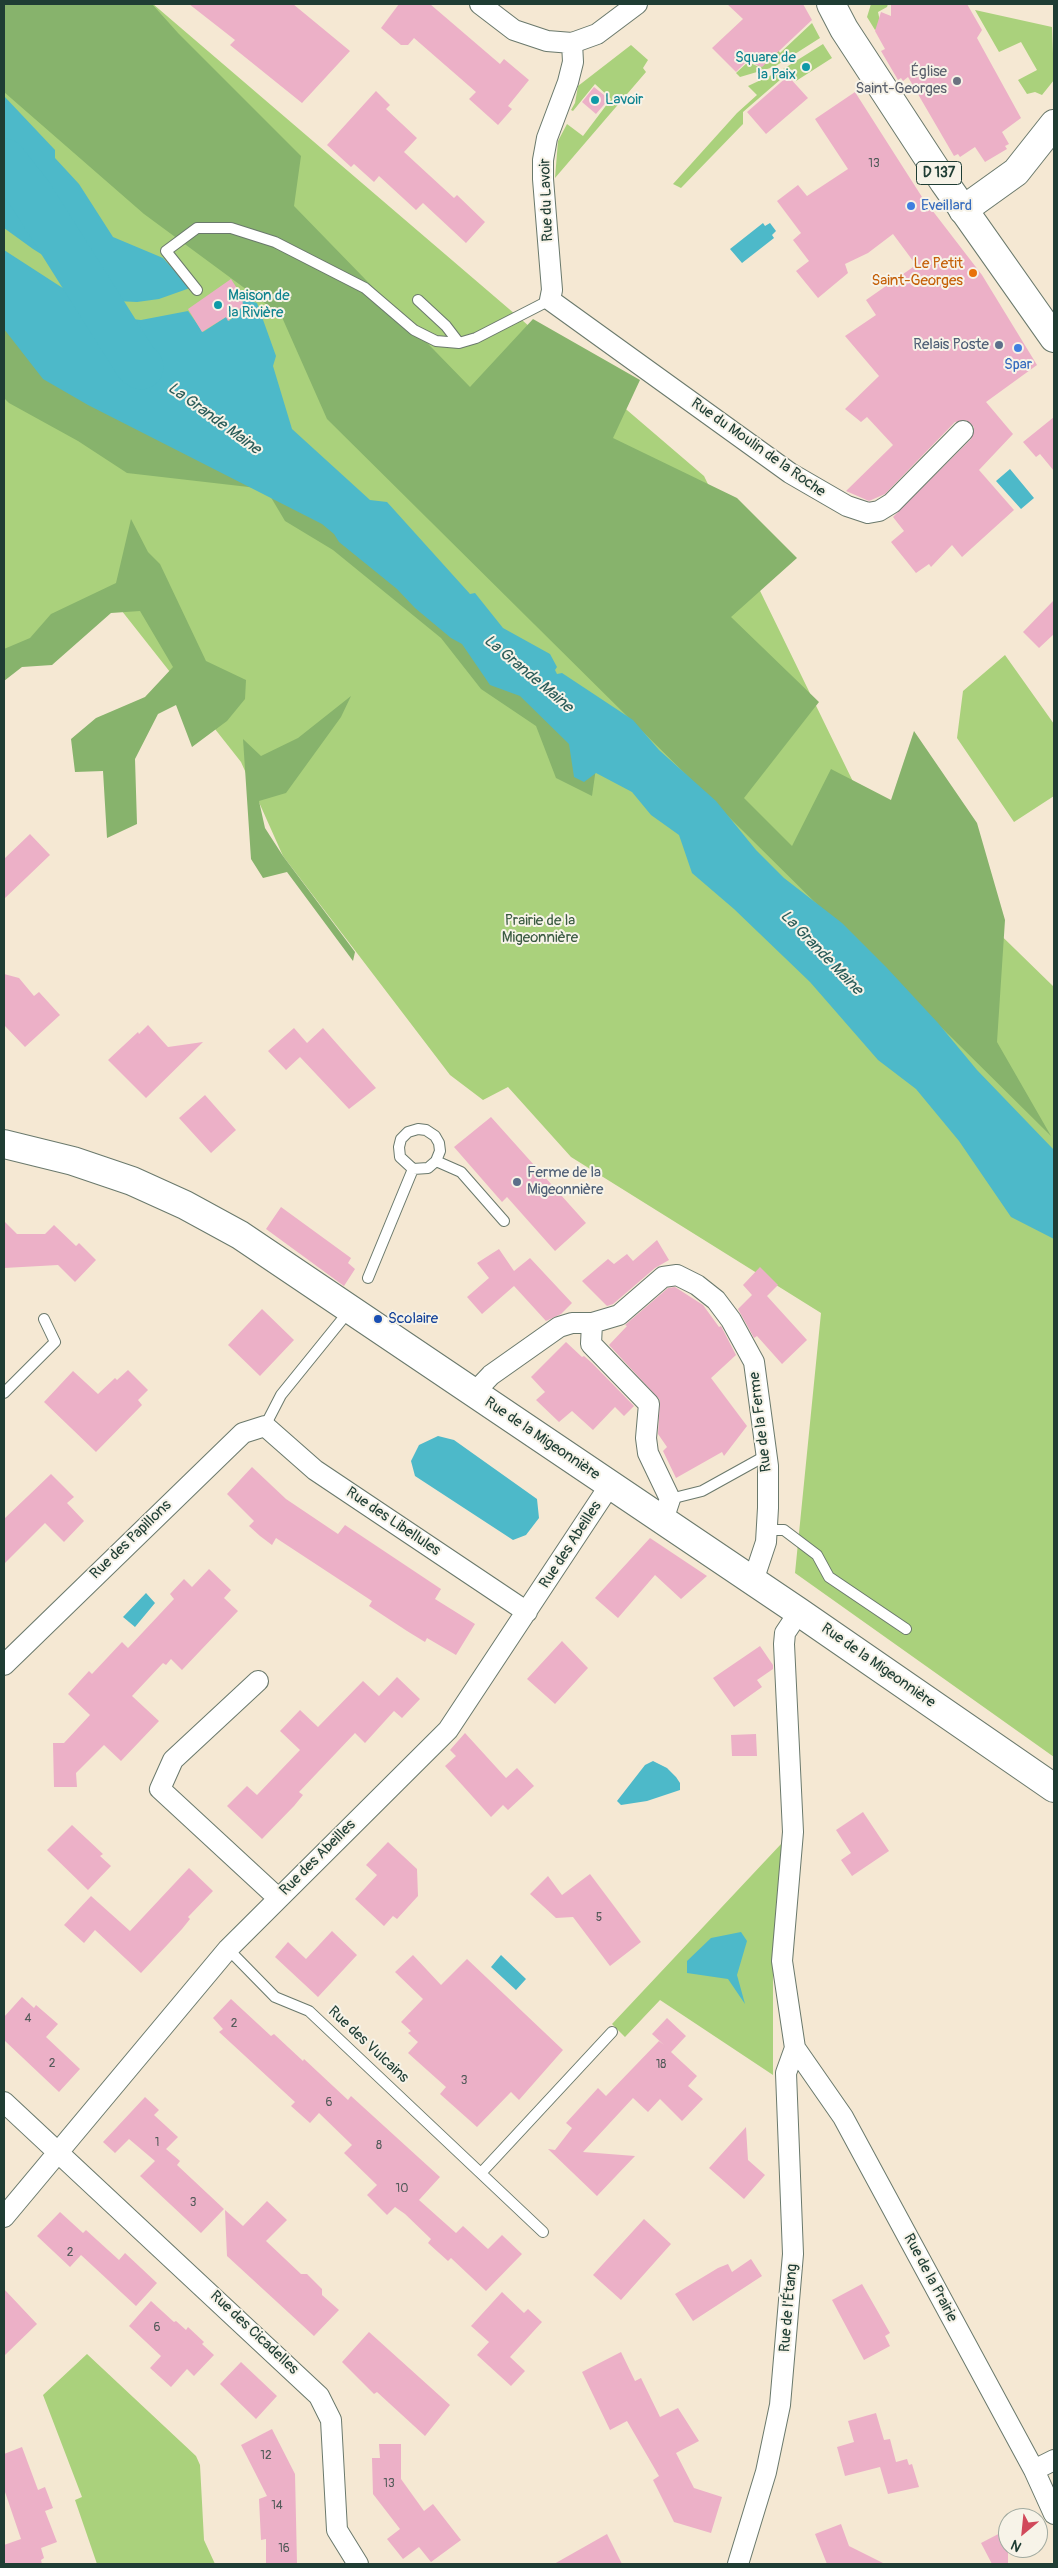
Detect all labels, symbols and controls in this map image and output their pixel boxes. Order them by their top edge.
place label: Square de la Paix [735,49,796,84]
marker: Square de la Paix [800,61,812,73]
place label: Église Saint-Georges [856,63,947,98]
marker: Église Saint-Georges [951,75,963,87]
place label: Lavoir [605,91,643,109]
marker: Lavoir [589,94,601,106]
house number: 13 [868,157,880,171]
street label: Rue du Lavoir [537,158,557,242]
road number: D 137 [916,162,962,184]
place label: Eveillard [921,197,972,215]
marker: Eveillard [905,200,917,212]
place label: Le Petit Saint-Georges [872,255,963,290]
marker: Le Petit Saint-Georges [967,267,979,279]
place label: Maison de la Rivière [228,287,290,322]
marker: Maison de la Rivière [212,299,224,311]
place label: Relais Poste [913,336,989,354]
marker: Relais Poste [993,339,1005,351]
marker: Spar [1012,342,1024,354]
place label: Spar [1004,356,1032,374]
water label: La Grande Maine [164,379,264,459]
street label: Rue du Moulin de la Roche [687,395,829,501]
water label: La Grande Maine [480,631,576,717]
water label: La Grande Maine [776,907,866,999]
park label: Prairie de la Migeonnière [502,912,578,947]
place label: Ferme de la Migeonnière [527,1164,603,1199]
marker: Ferme de la Migeonnière [511,1176,523,1188]
place label: Scolaire [388,1310,438,1328]
marker: Scolaire [372,1313,384,1325]
street label: Rue de la Ferme [746,1371,776,1473]
street label: Rue de la Migeonnière [481,1394,603,1484]
street label: Rue des Libellules [342,1484,444,1560]
street label: Rue des Papillons [87,1497,175,1583]
street label: Rue des Abeilles [536,1498,606,1592]
street label: Rue de la Migeonnière [817,1620,939,1712]
street label: Rue des Abeilles [276,1816,360,1900]
house number: 5 [596,1911,602,1925]
street label: Rue des Vulcains [324,2003,412,2087]
house number: 4 [25,2012,31,2026]
house number: 2 [231,2017,237,2031]
house number: 2 [49,2057,55,2071]
house number: 18 [656,2058,666,2072]
house number: 3 [461,2074,467,2088]
house number: 6 [326,2096,332,2110]
house number: 1 [155,2136,159,2150]
house number: 8 [376,2139,382,2153]
house number: 10 [396,2182,408,2196]
house number: 3 [190,2196,196,2210]
street label: Rue de la Prairie [899,2231,961,2325]
house number: 2 [67,2246,73,2260]
street label: Rue de l'Étang [776,2263,802,2353]
street label: Rue des Cicadelles [206,2287,302,2379]
house number: 6 [154,2321,160,2335]
house number: 12 [260,2449,272,2463]
house number: 13 [383,2477,395,2491]
house number: 14 [271,2499,283,2513]
north arrow [998,2508,1048,2558]
text: N [1008,2536,1024,2556]
house number: 16 [278,2542,290,2556]

